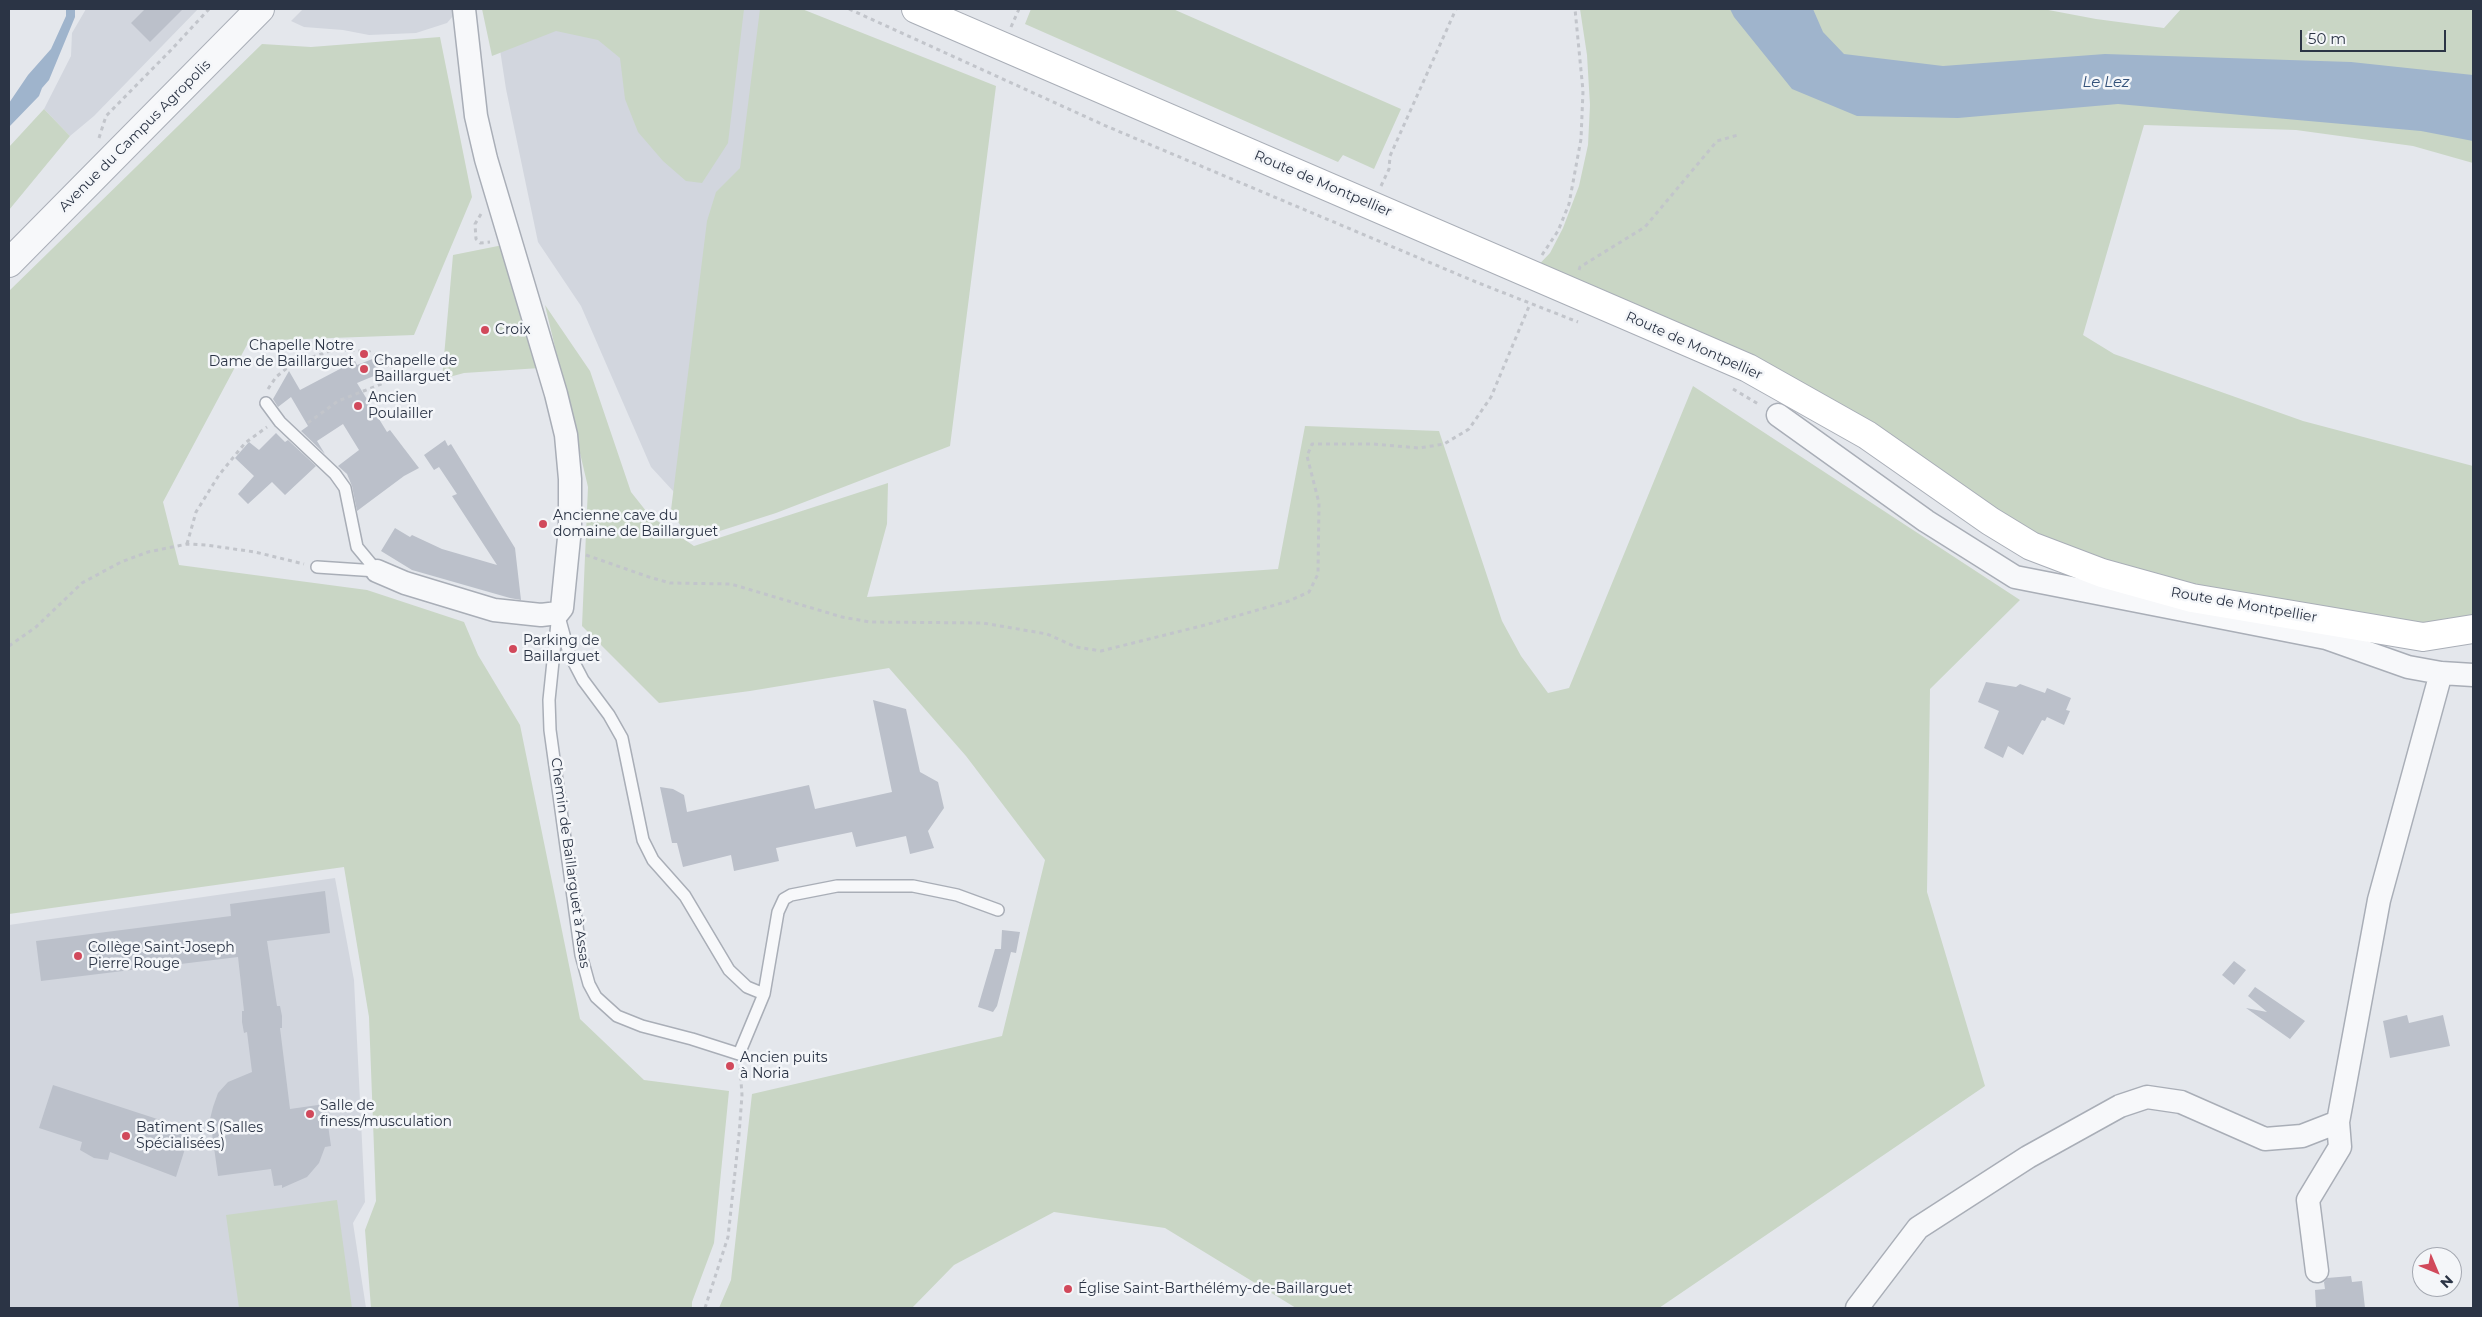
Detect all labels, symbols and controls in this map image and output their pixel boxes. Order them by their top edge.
scale bar [2302,20,2448,52]
text: 50 m [2308,29,2346,48]
street label: Avenue du Campus Agropolis [56,57,214,215]
water label: Le Lez [2082,74,2130,92]
street label: Route de Montpellier [1252,147,1394,221]
street label: Route de Montpellier [1623,308,1765,384]
place label: Croix [495,322,530,338]
marker: Croix [479,324,491,336]
place label: Chapelle Notre Dame de Baillarguet [209,338,354,371]
marker: Chapelle Notre Dame de Baillarguet [358,348,370,360]
place label: Chapelle de Baillarguet [374,353,457,386]
marker: Chapelle de Baillarguet [358,363,370,375]
place label: Ancien Poulailler [368,390,433,422]
marker: Ancien Poulailler [352,400,364,412]
place label: Ancienne cave du domaine de Baillarguet [553,508,718,540]
marker: Ancienne cave du domaine de Baillarguet [537,518,549,530]
street label: Route de Montpellier [2170,584,2318,626]
place label: Parking de Baillarguet [523,633,600,666]
marker: Parking de Baillarguet [507,643,519,655]
street label: Chemin de Baillarguet à Assas [547,757,593,969]
place label: Collège Saint-Joseph Pierre Rouge [88,940,235,972]
marker: Collège Saint-Joseph Pierre Rouge [72,950,84,962]
place label: Ancien puits à Noria [740,1050,828,1082]
marker: Ancien puits à Noria [724,1060,736,1072]
place label: Salle de finess/musculation [320,1098,452,1130]
marker: Salle de finess/musculation [304,1108,316,1120]
place label: Batîment S (Salles Spécialisées) [136,1120,263,1152]
marker: Batîment S (Salles Spécialisées) [120,1130,132,1142]
north arrow [2412,1247,2462,1297]
text: N [2437,1272,2457,1292]
place label: Église Saint-Barthélémy-de-Baillarguet [1078,1281,1353,1297]
marker: Église Saint-Barthélémy-de-Baillarguet [1062,1283,1074,1295]

